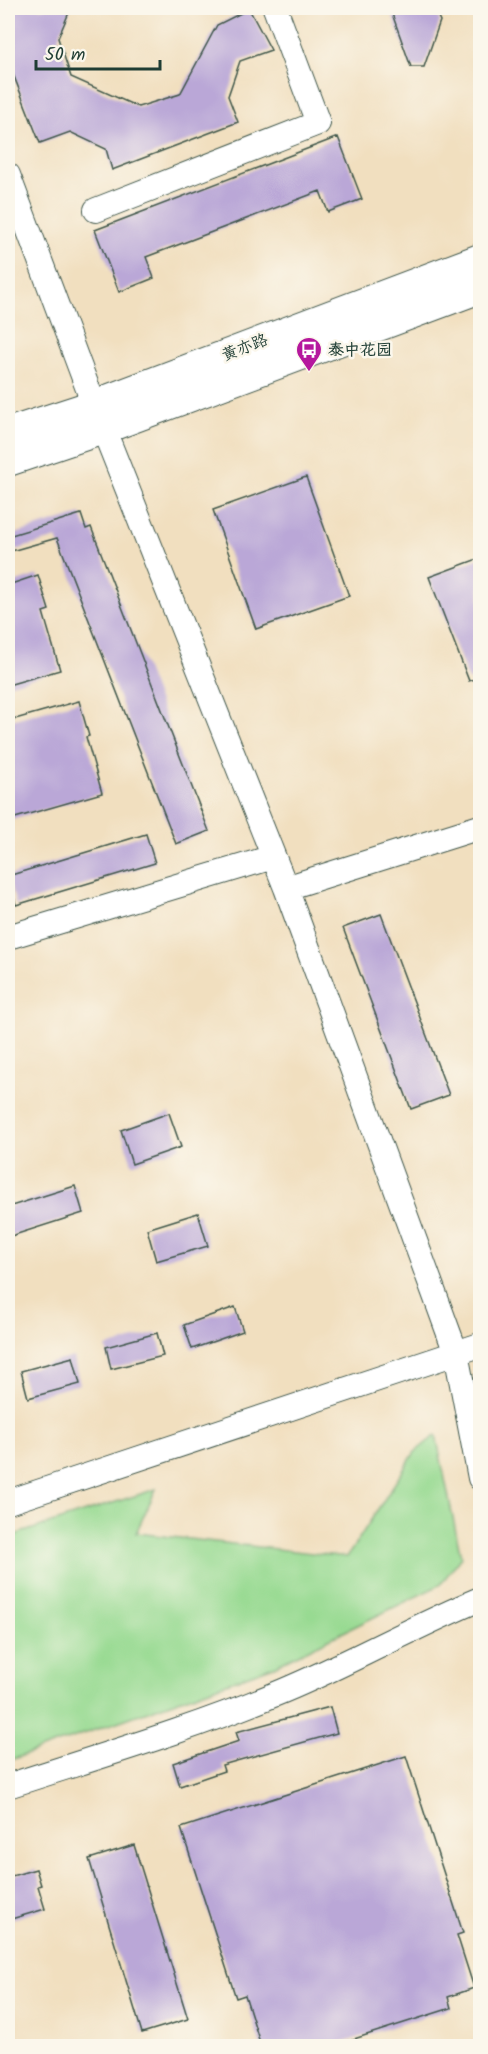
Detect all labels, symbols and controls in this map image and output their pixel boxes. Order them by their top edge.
scale bar [36,33,160,71]
text: 50 m [45,41,85,70]
street label: 黄亦路 [218,328,272,368]
bus stop icon: 泰中花园 [294,335,324,373]
place label: 泰中花园 [328,338,392,363]

